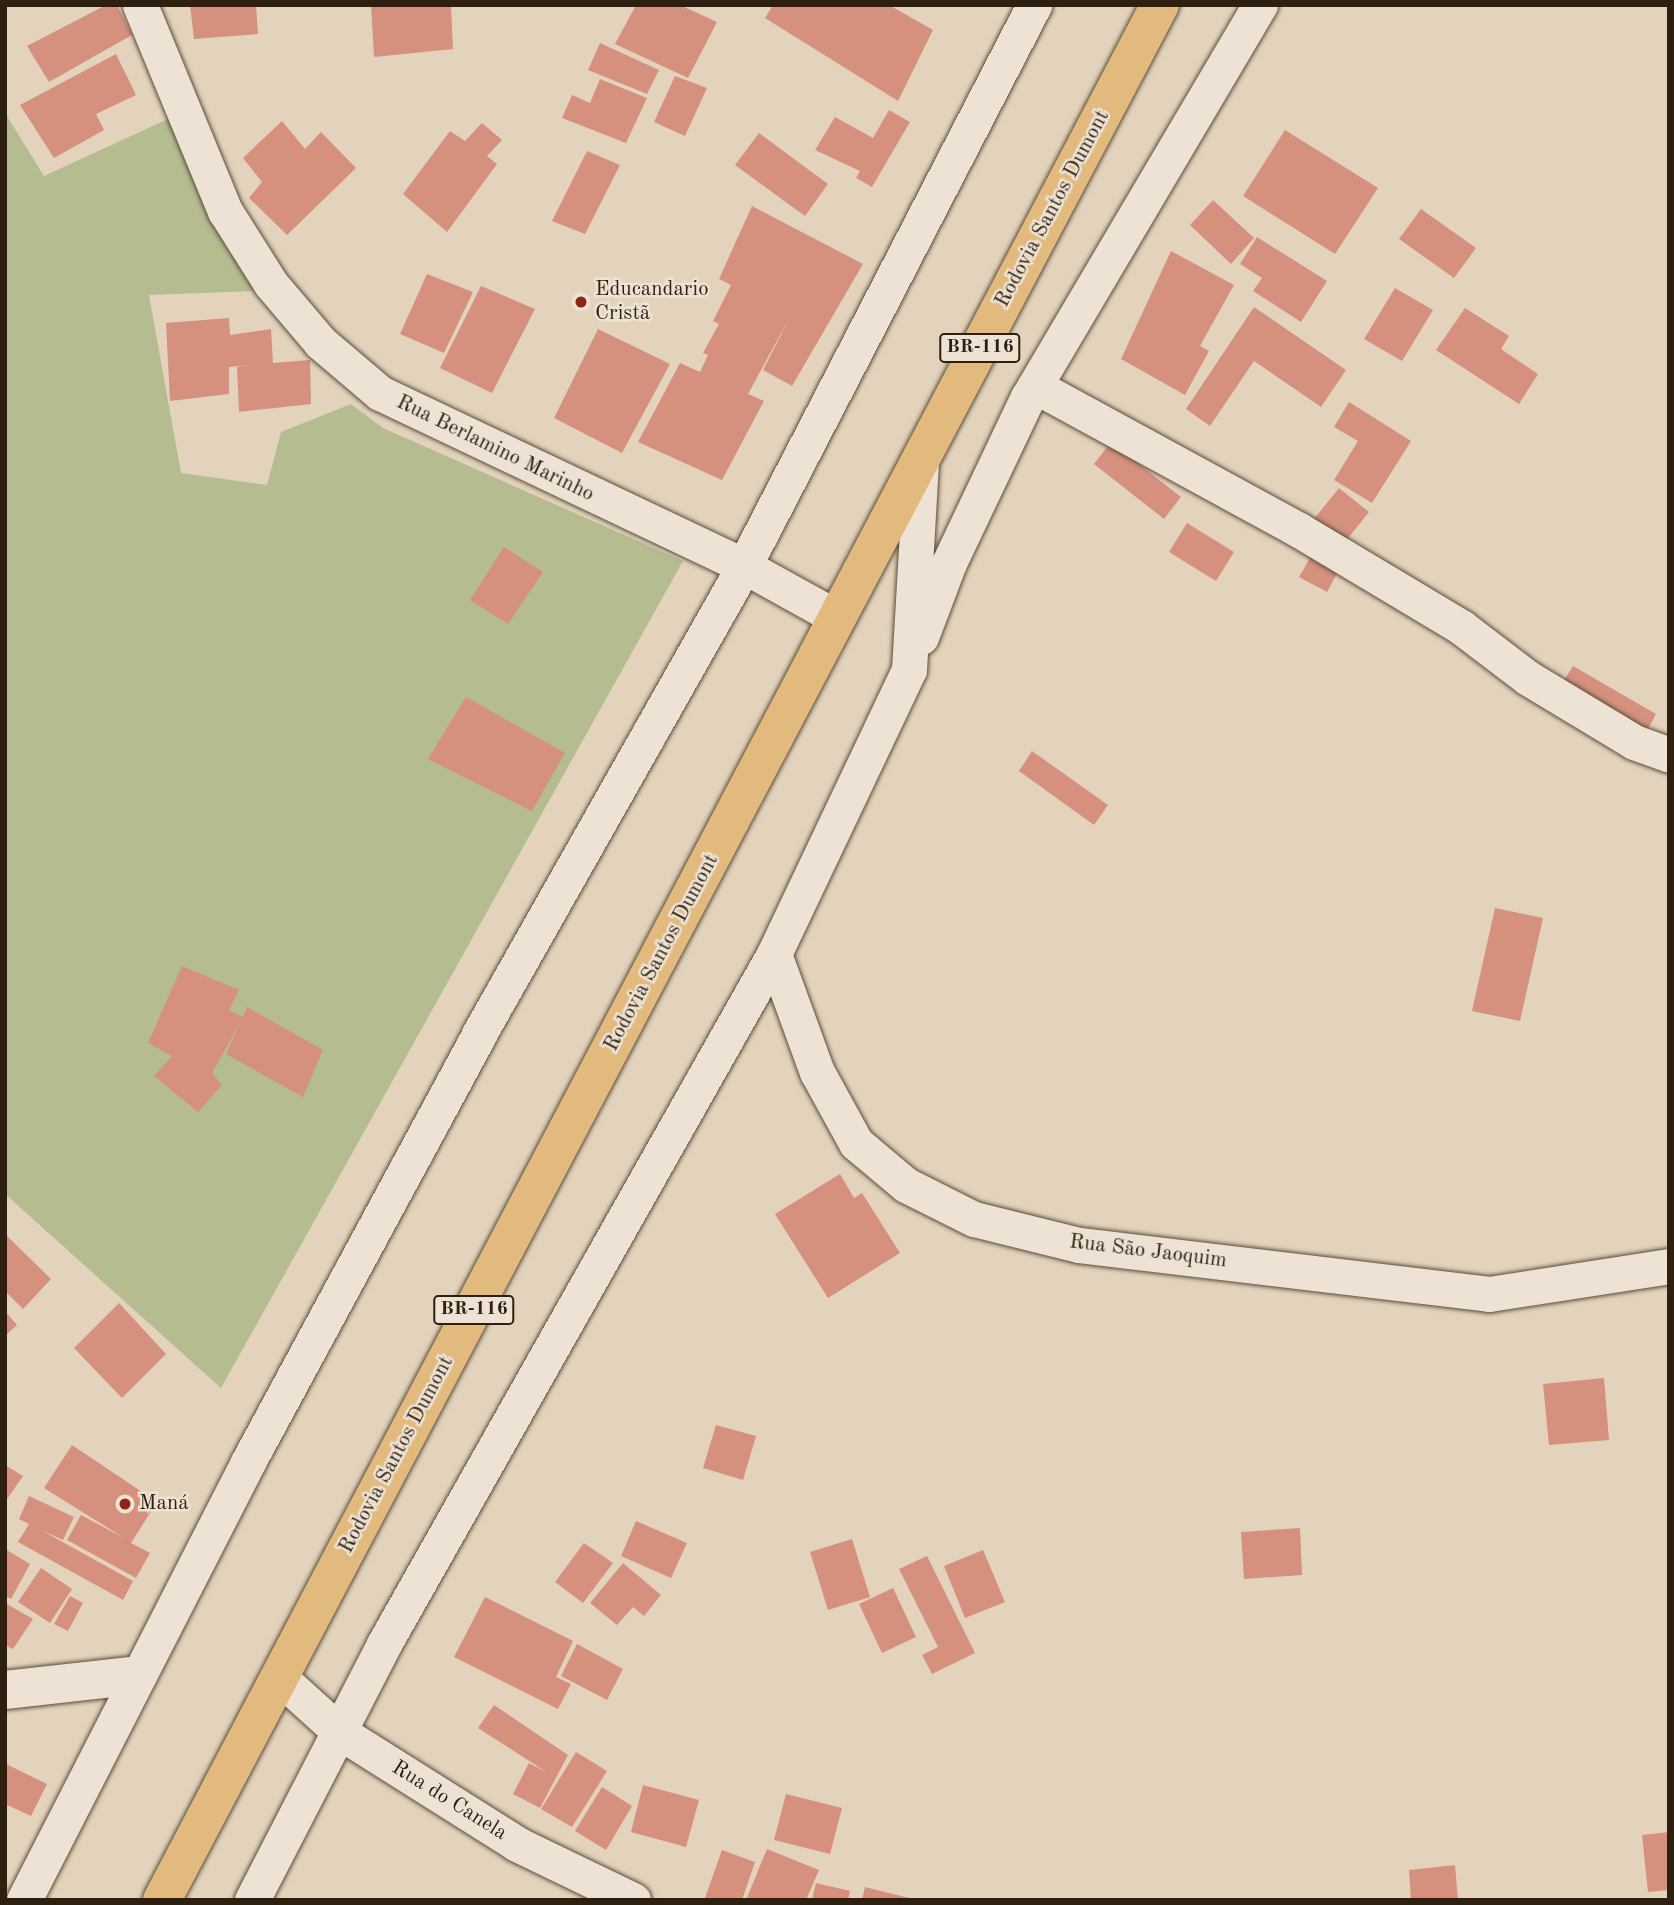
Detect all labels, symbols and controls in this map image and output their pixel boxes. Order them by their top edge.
street label: Rodovia Santos Dumont [990,106,1116,312]
place label: Educandario Cristã [595,277,709,327]
marker: Educandario Cristã [573,294,589,310]
road number: BR-116 [938,332,1022,364]
street label: Rua Berlamino Marinho [392,390,598,508]
street label: Rodovia Santos Dumont [599,850,725,1056]
street label: Rua São Jaoquim [1068,1230,1228,1274]
road number: BR-116 [432,1294,516,1326]
street label: Rodovia Santos Dumont [334,1352,460,1558]
place label: Maná [139,1491,189,1517]
marker: Maná [117,1496,133,1512]
street label: Rua do Canela [387,1756,511,1846]

